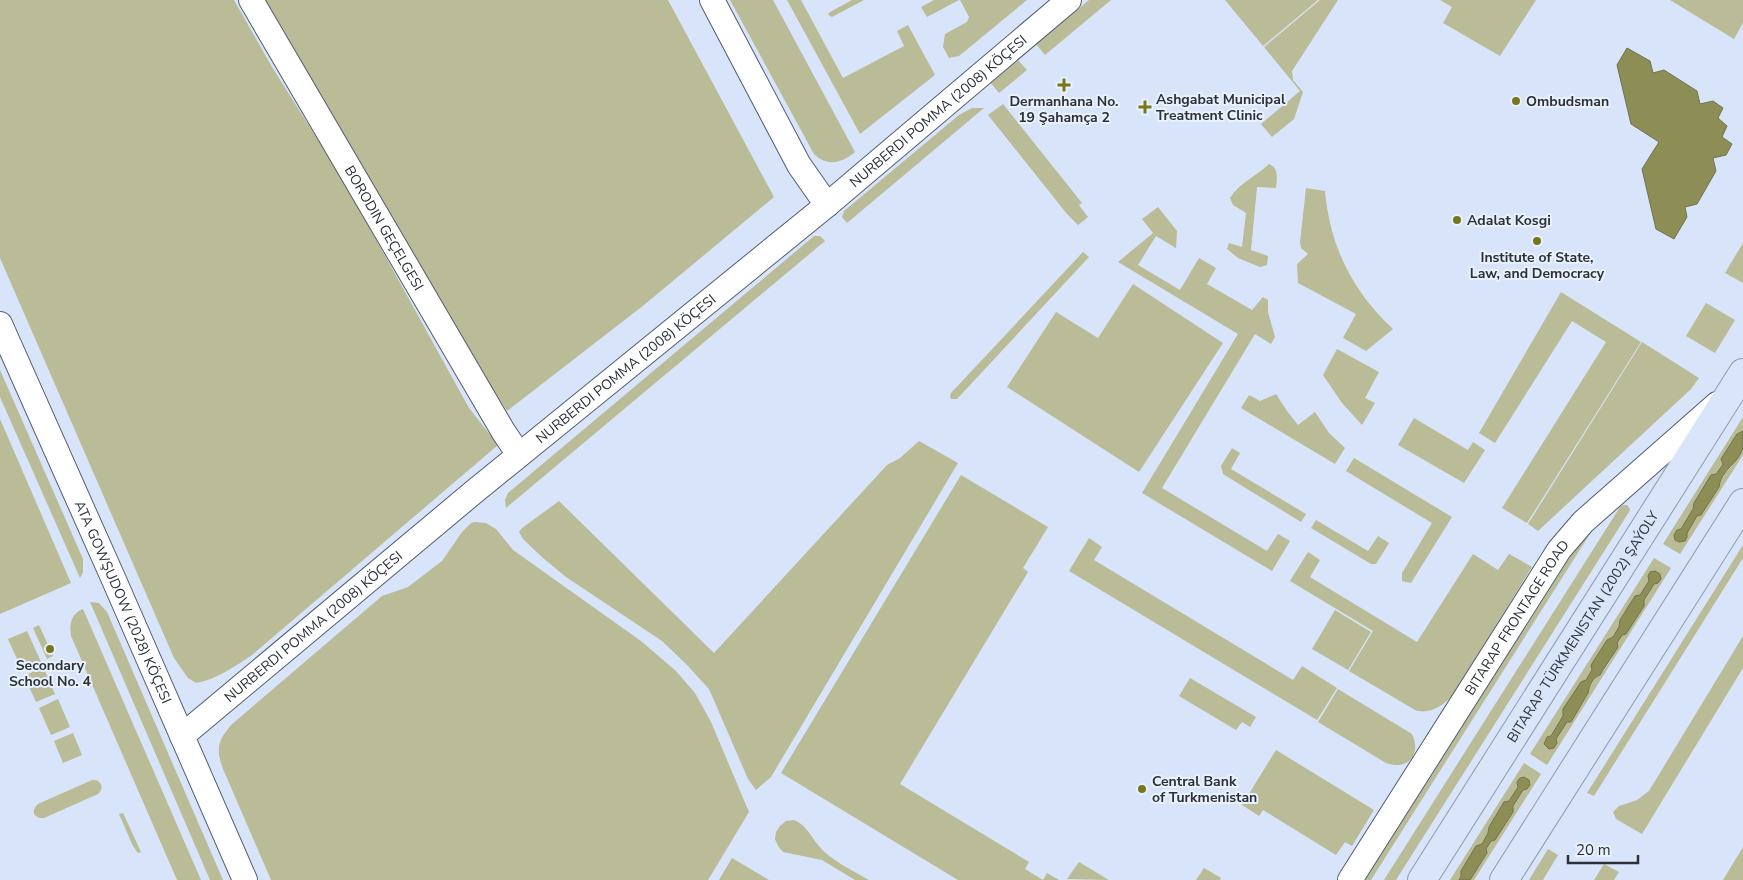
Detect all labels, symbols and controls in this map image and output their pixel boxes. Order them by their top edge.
street label: NURBERDI POMMA (2008) KÖÇESI [845,30,1031,191]
marker: Dermanhana No. 19 Şahamça 2 [1058,79,1070,91]
place label: Ashgabat Municipal Treatment Clinic [1156,90,1286,125]
place label: Dermanhana No. 19 Şahamça 2 [1009,92,1119,127]
place label: Ombudsman [1526,92,1609,111]
marker: Ombudsman [1510,95,1522,107]
marker: Ashgabat Municipal Treatment Clinic [1138,100,1152,114]
street label: BORODIN GEÇELGESI [340,162,428,294]
place label: Adalat Kosgi [1467,211,1551,230]
marker: Adalat Kosgi [1451,214,1463,226]
marker: Institute of State, Law, and Democracy [1531,235,1543,247]
place label: Institute of State, Law, and Democracy [1470,248,1605,283]
street label: NURBERDI POMMA (2008) KÖÇESI [532,290,720,448]
street label: ATA GOWŞUDOW (2028) KÖÇESI [70,497,176,706]
street label: BITARAP TÜRKMENISTAN (2002) ŞAÝOLY [1502,507,1663,746]
street label: BITARAP FRONTAGE ROAD [1460,536,1573,699]
street label: NURBERDI POMMA (2008) KÖÇESI [220,546,406,706]
marker: Secondary School No. 4 [44,643,56,655]
place label: Secondary School No. 4 [9,656,92,691]
place label: Central Bank of Turkmenistan [1152,772,1257,807]
marker: Central Bank of Turkmenistan [1136,783,1148,795]
scale bar [1568,832,1638,864]
text: 20 m [1576,840,1611,860]

